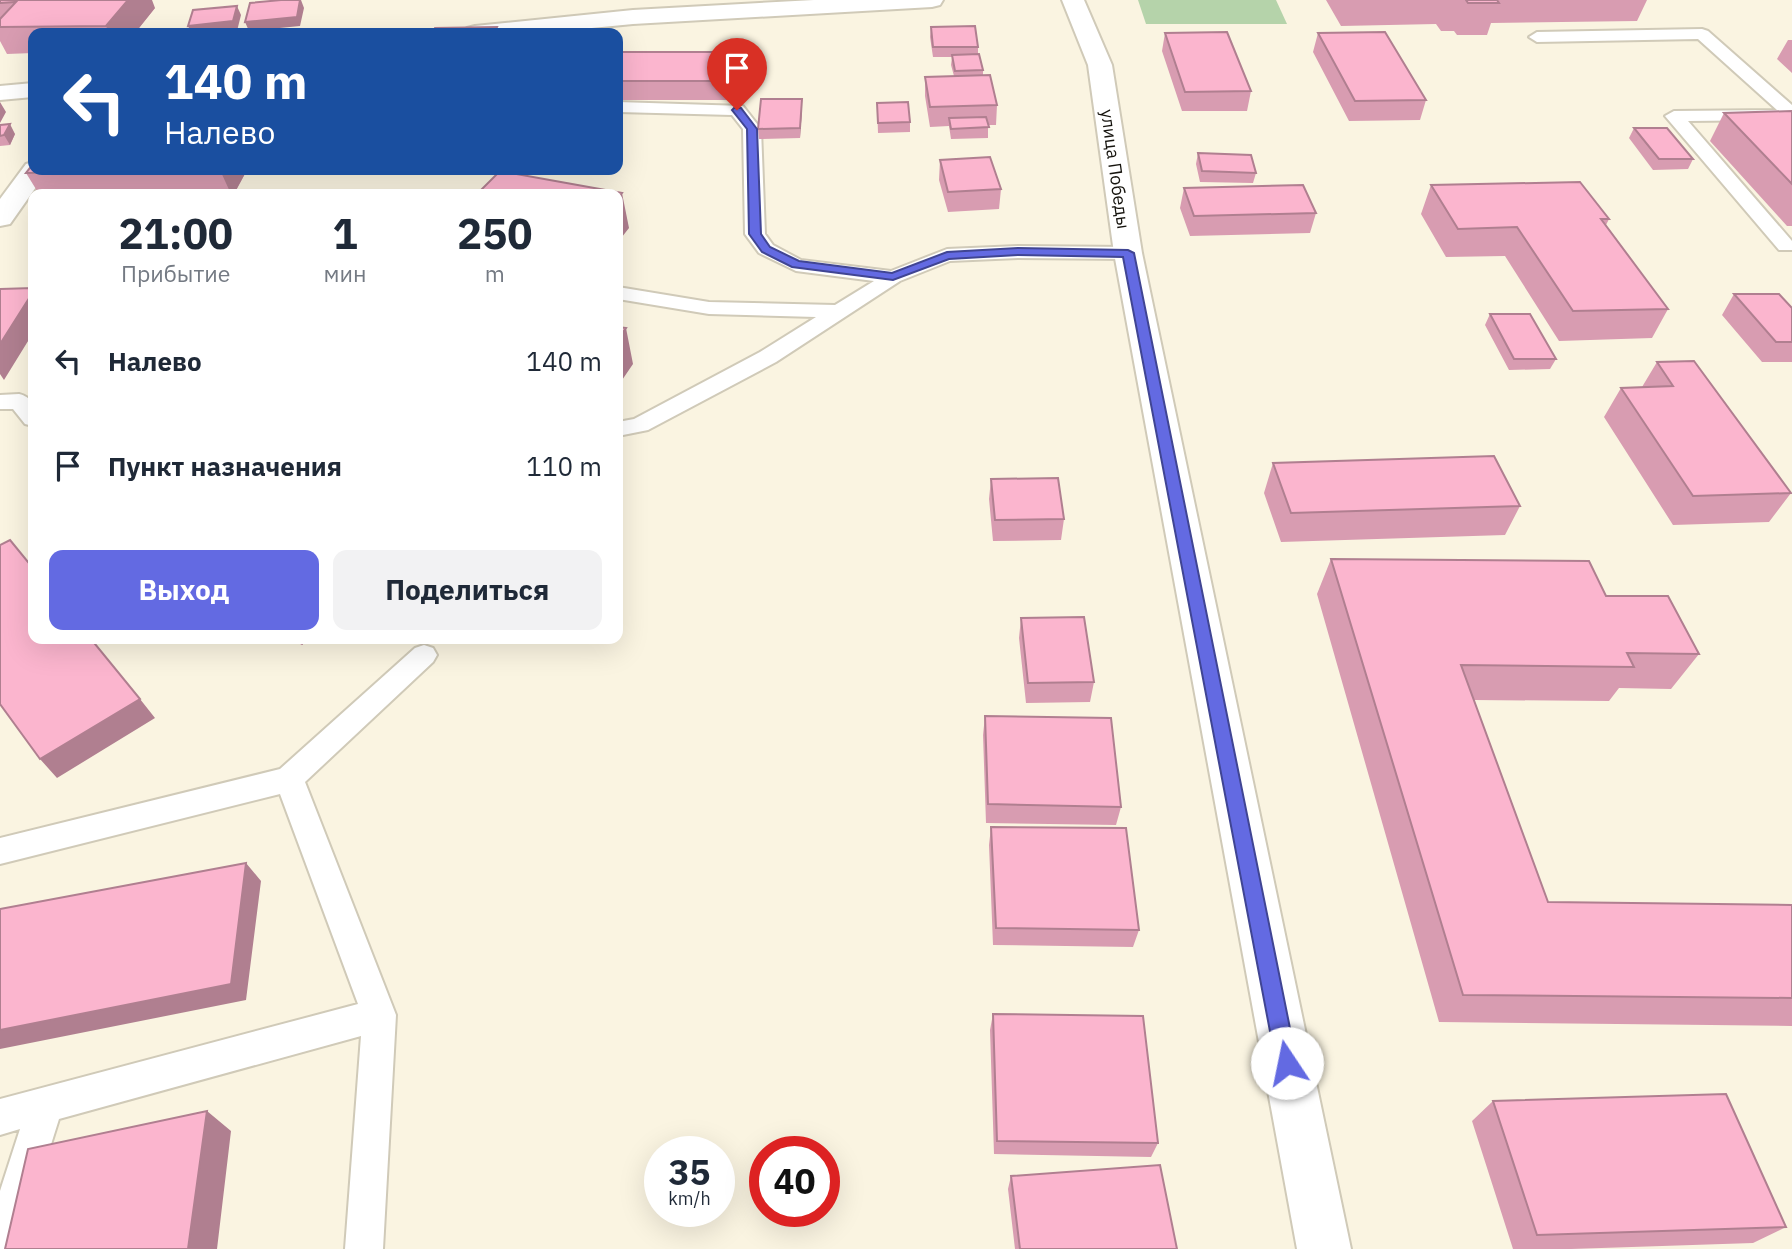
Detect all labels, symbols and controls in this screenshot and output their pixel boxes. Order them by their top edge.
pin [707,38,767,110]
text: 140 m [164,49,308,112]
icon: arrive [718,49,756,87]
icon: left [49,56,140,147]
street label: улица Победы [1096,108,1135,230]
text: Налево [164,111,275,153]
text: 21:00 [118,206,233,261]
text: 1 [332,206,358,261]
text: 250 [457,206,533,261]
text: Прибытие [121,258,230,288]
text: мин [323,258,367,288]
text: m [485,258,505,288]
icon: left [49,342,87,380]
text: Налево [108,344,202,378]
text: 140 m [526,344,602,378]
icon: arrive [49,447,87,485]
text: Пункт назначения [108,449,342,483]
text: 110 m [526,449,602,483]
button: Выход [49,550,319,630]
button: Поделиться [333,550,602,630]
position arrow [1250,1026,1324,1100]
speed limit sign: 40 [749,1136,840,1227]
text: 35 [668,1149,711,1195]
text: km/h [668,1187,711,1210]

